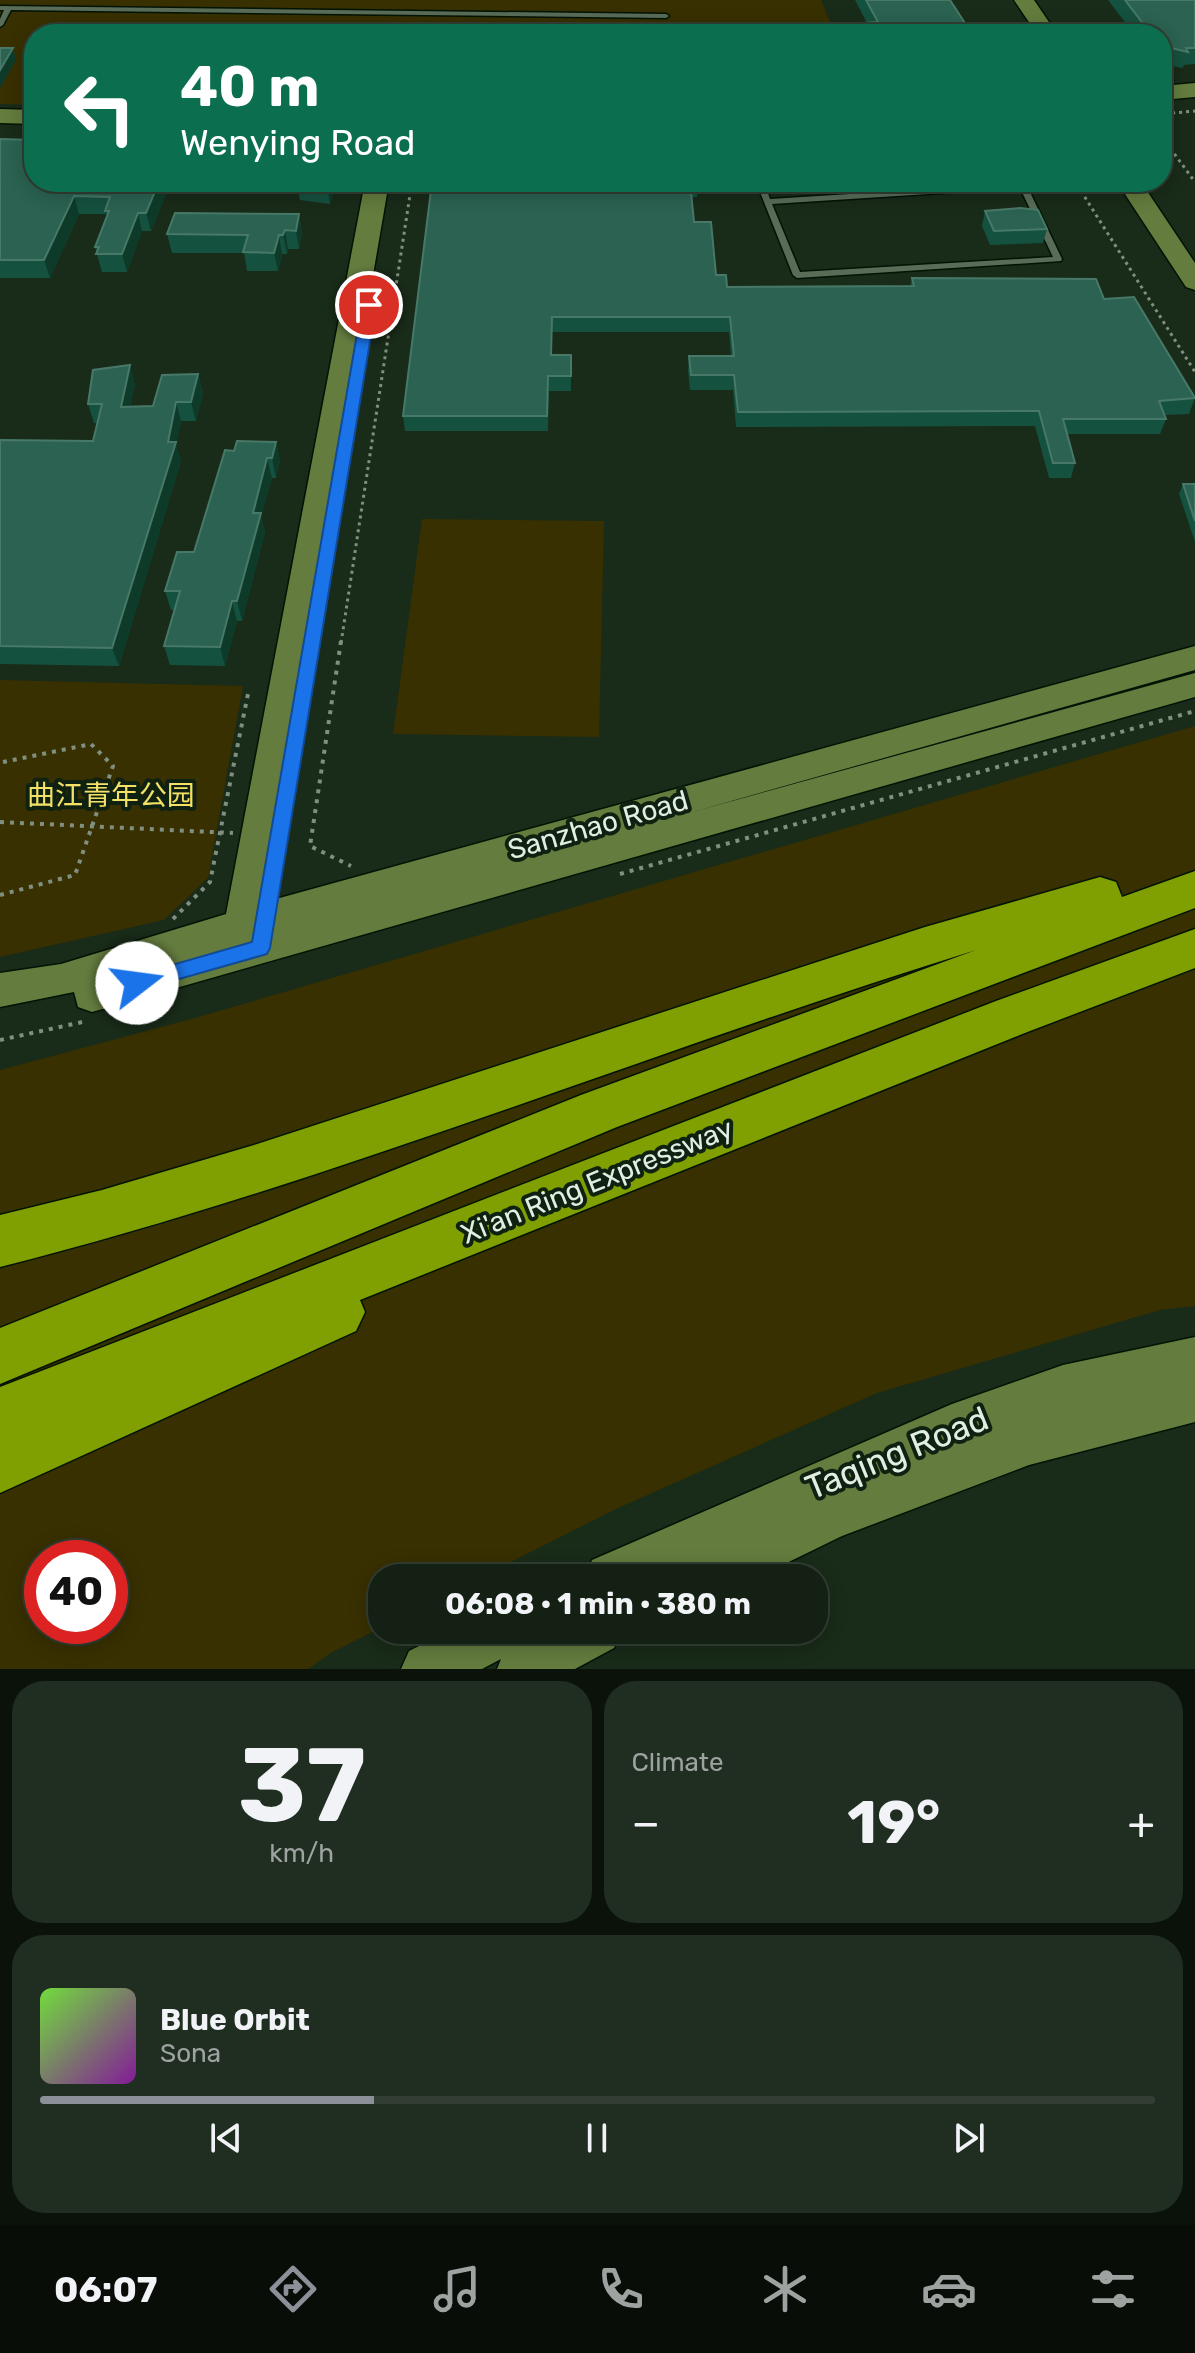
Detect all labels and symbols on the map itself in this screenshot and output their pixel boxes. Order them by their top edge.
pin [335,271,403,339]
park label: 曲江青年公园 [27,779,195,812]
street label: Sanzhao Road [504,784,692,866]
position arrow [95,941,179,1025]
street label: Xi'an Ring Expressway [456,1111,738,1251]
street label: Taqing Road [800,1398,994,1508]
speed limit sign: 40 [24,1540,128,1644]

